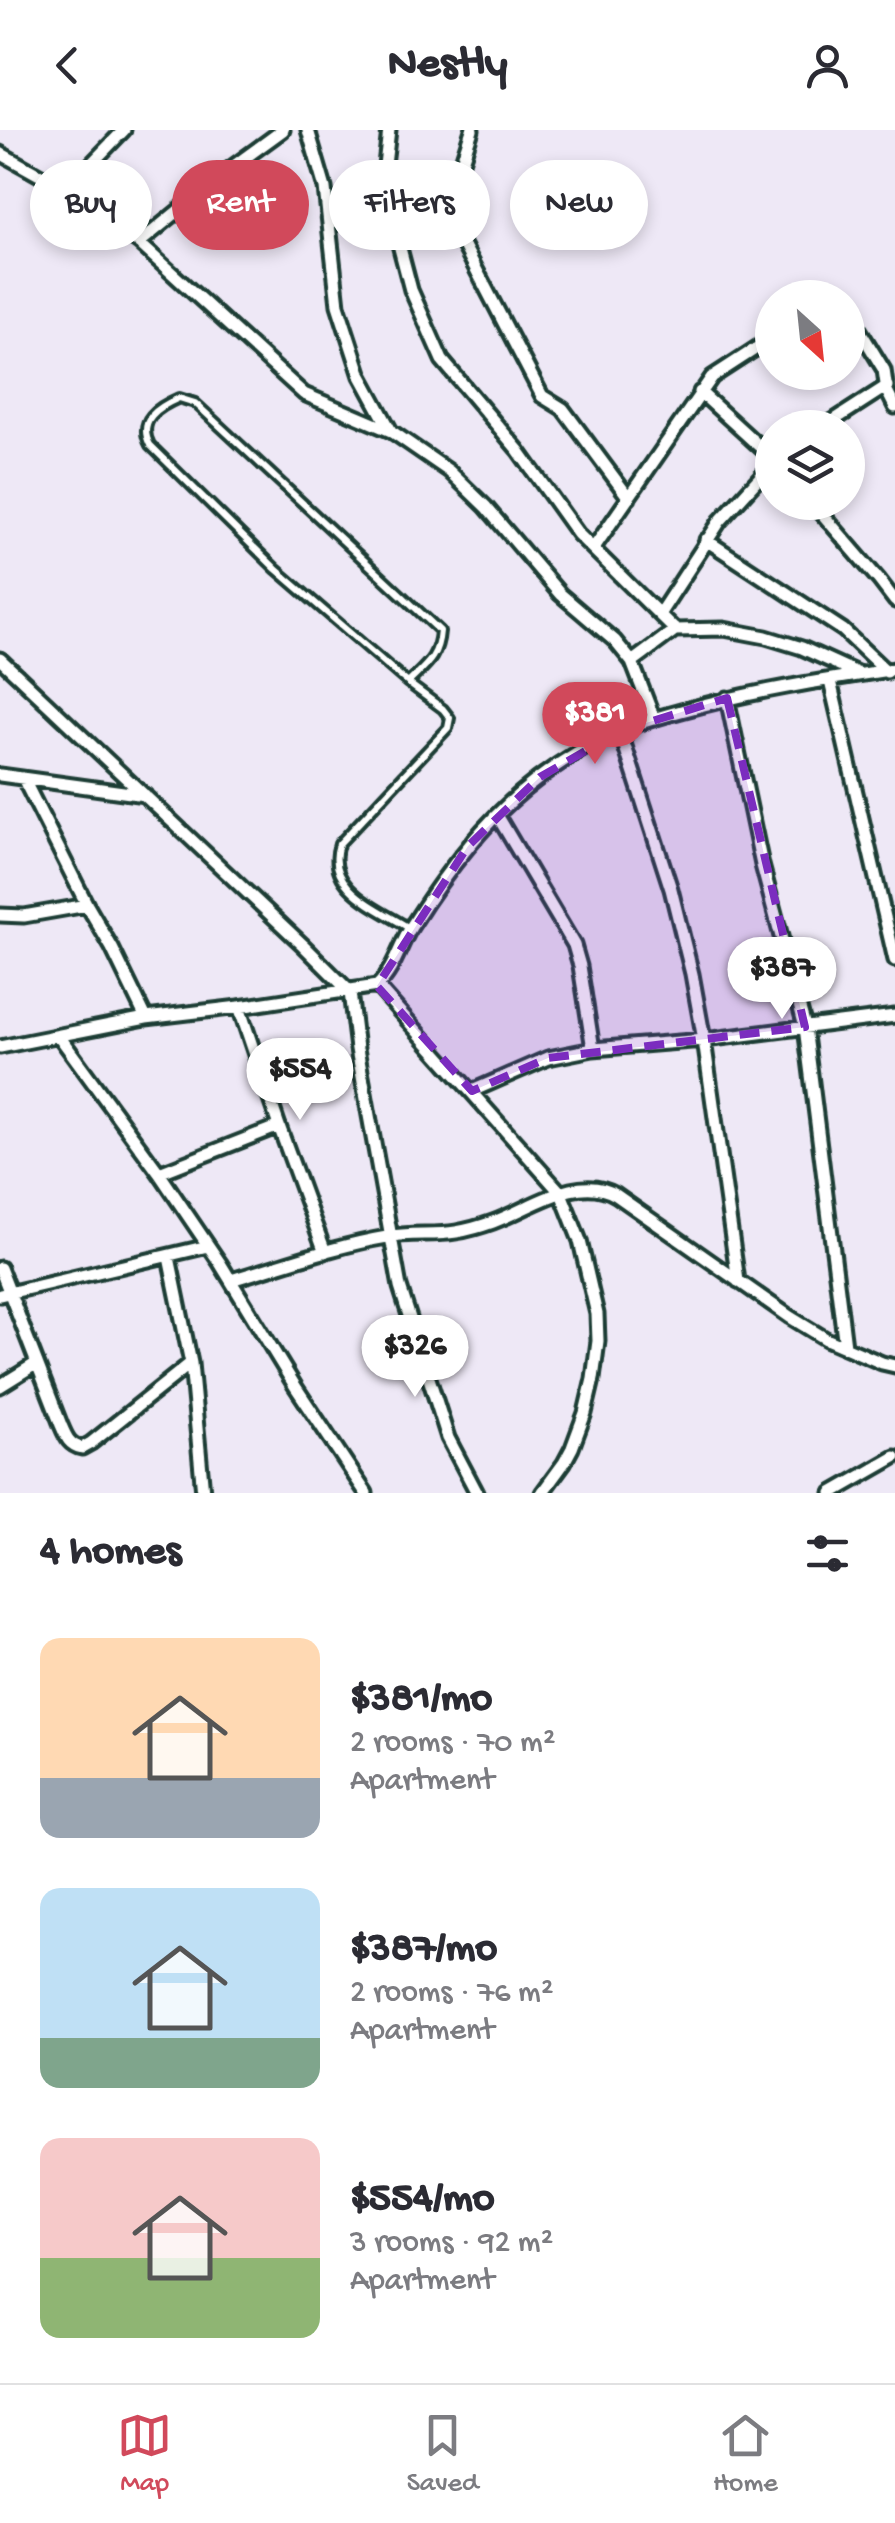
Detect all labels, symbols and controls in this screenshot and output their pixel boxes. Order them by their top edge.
icon: back [40,38,95,93]
icon: person [800,38,855,93]
text: Nestly [388,39,507,92]
chip: Buy [30,160,152,250]
chip: Rent [172,160,309,250]
chip: Filters [329,160,490,250]
chip: New [510,160,648,250]
north arrow [755,280,865,390]
map controls [755,280,865,520]
button: layers [755,410,865,520]
pin: $381 [536,682,654,767]
text: $381 [564,695,626,733]
pin: $387 [723,937,841,1022]
text: $387 [749,950,815,988]
pin: $554 [241,1038,359,1123]
text: $554 [268,1051,332,1089]
pin: $326 [356,1315,474,1400]
text: $326 [384,1328,446,1366]
icon: filters [800,1526,855,1581]
text: 4 homes [40,1529,181,1578]
text: $381/mo [350,1676,492,1725]
icon: home [120,1678,240,1798]
text: 2 rooms · 70 m² [350,1725,555,1763]
text: Apartment [350,1763,494,1801]
text: $387/mo [350,1926,497,1975]
icon: home [120,1928,240,2048]
text: 2 rooms · 76 m² [350,1975,553,2013]
text: Apartment [350,2013,494,2051]
text: $554/mo [350,2176,495,2225]
icon: home [120,2178,240,2298]
text: 3 rooms · 92 m² [350,2225,553,2263]
text: Apartment [350,2263,494,2301]
tab: Map [117,2408,172,2501]
tab: Saved [407,2408,478,2501]
tab: Home [713,2408,778,2501]

